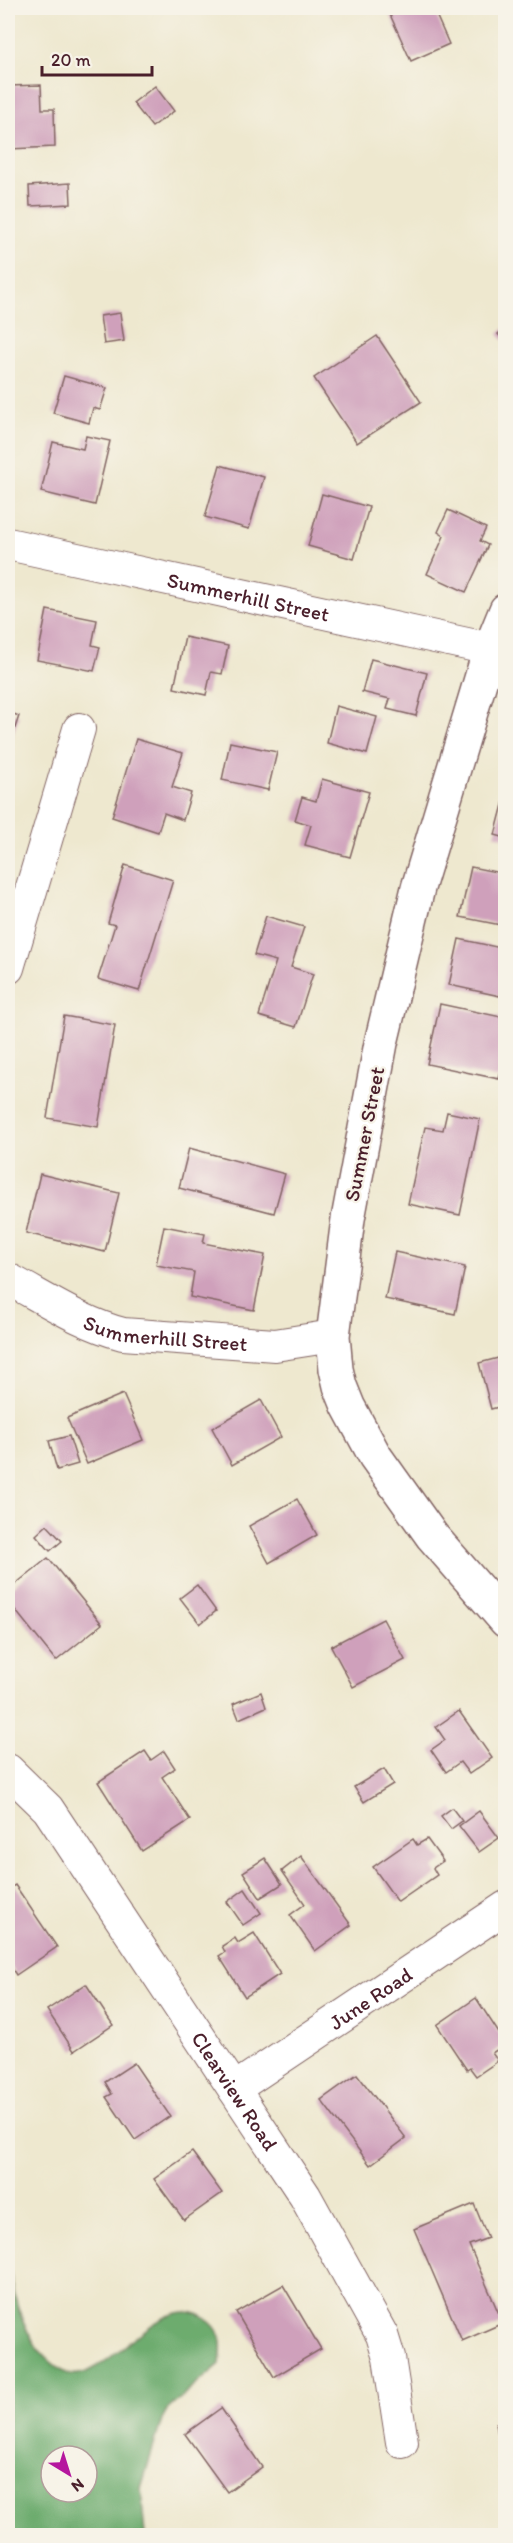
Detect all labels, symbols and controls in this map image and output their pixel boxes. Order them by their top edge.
scale bar [42,39,152,77]
text: 20 m [51,49,91,71]
street label: Summerhill Street [165,567,332,626]
street label: Summer Street [339,1064,389,1203]
street label: Summerhill Street [80,1309,248,1355]
street label: June Road [324,1961,416,2034]
street label: Clearview Road [187,2027,283,2155]
north arrow [39,2444,99,2504]
text: N [68,2475,88,2496]

